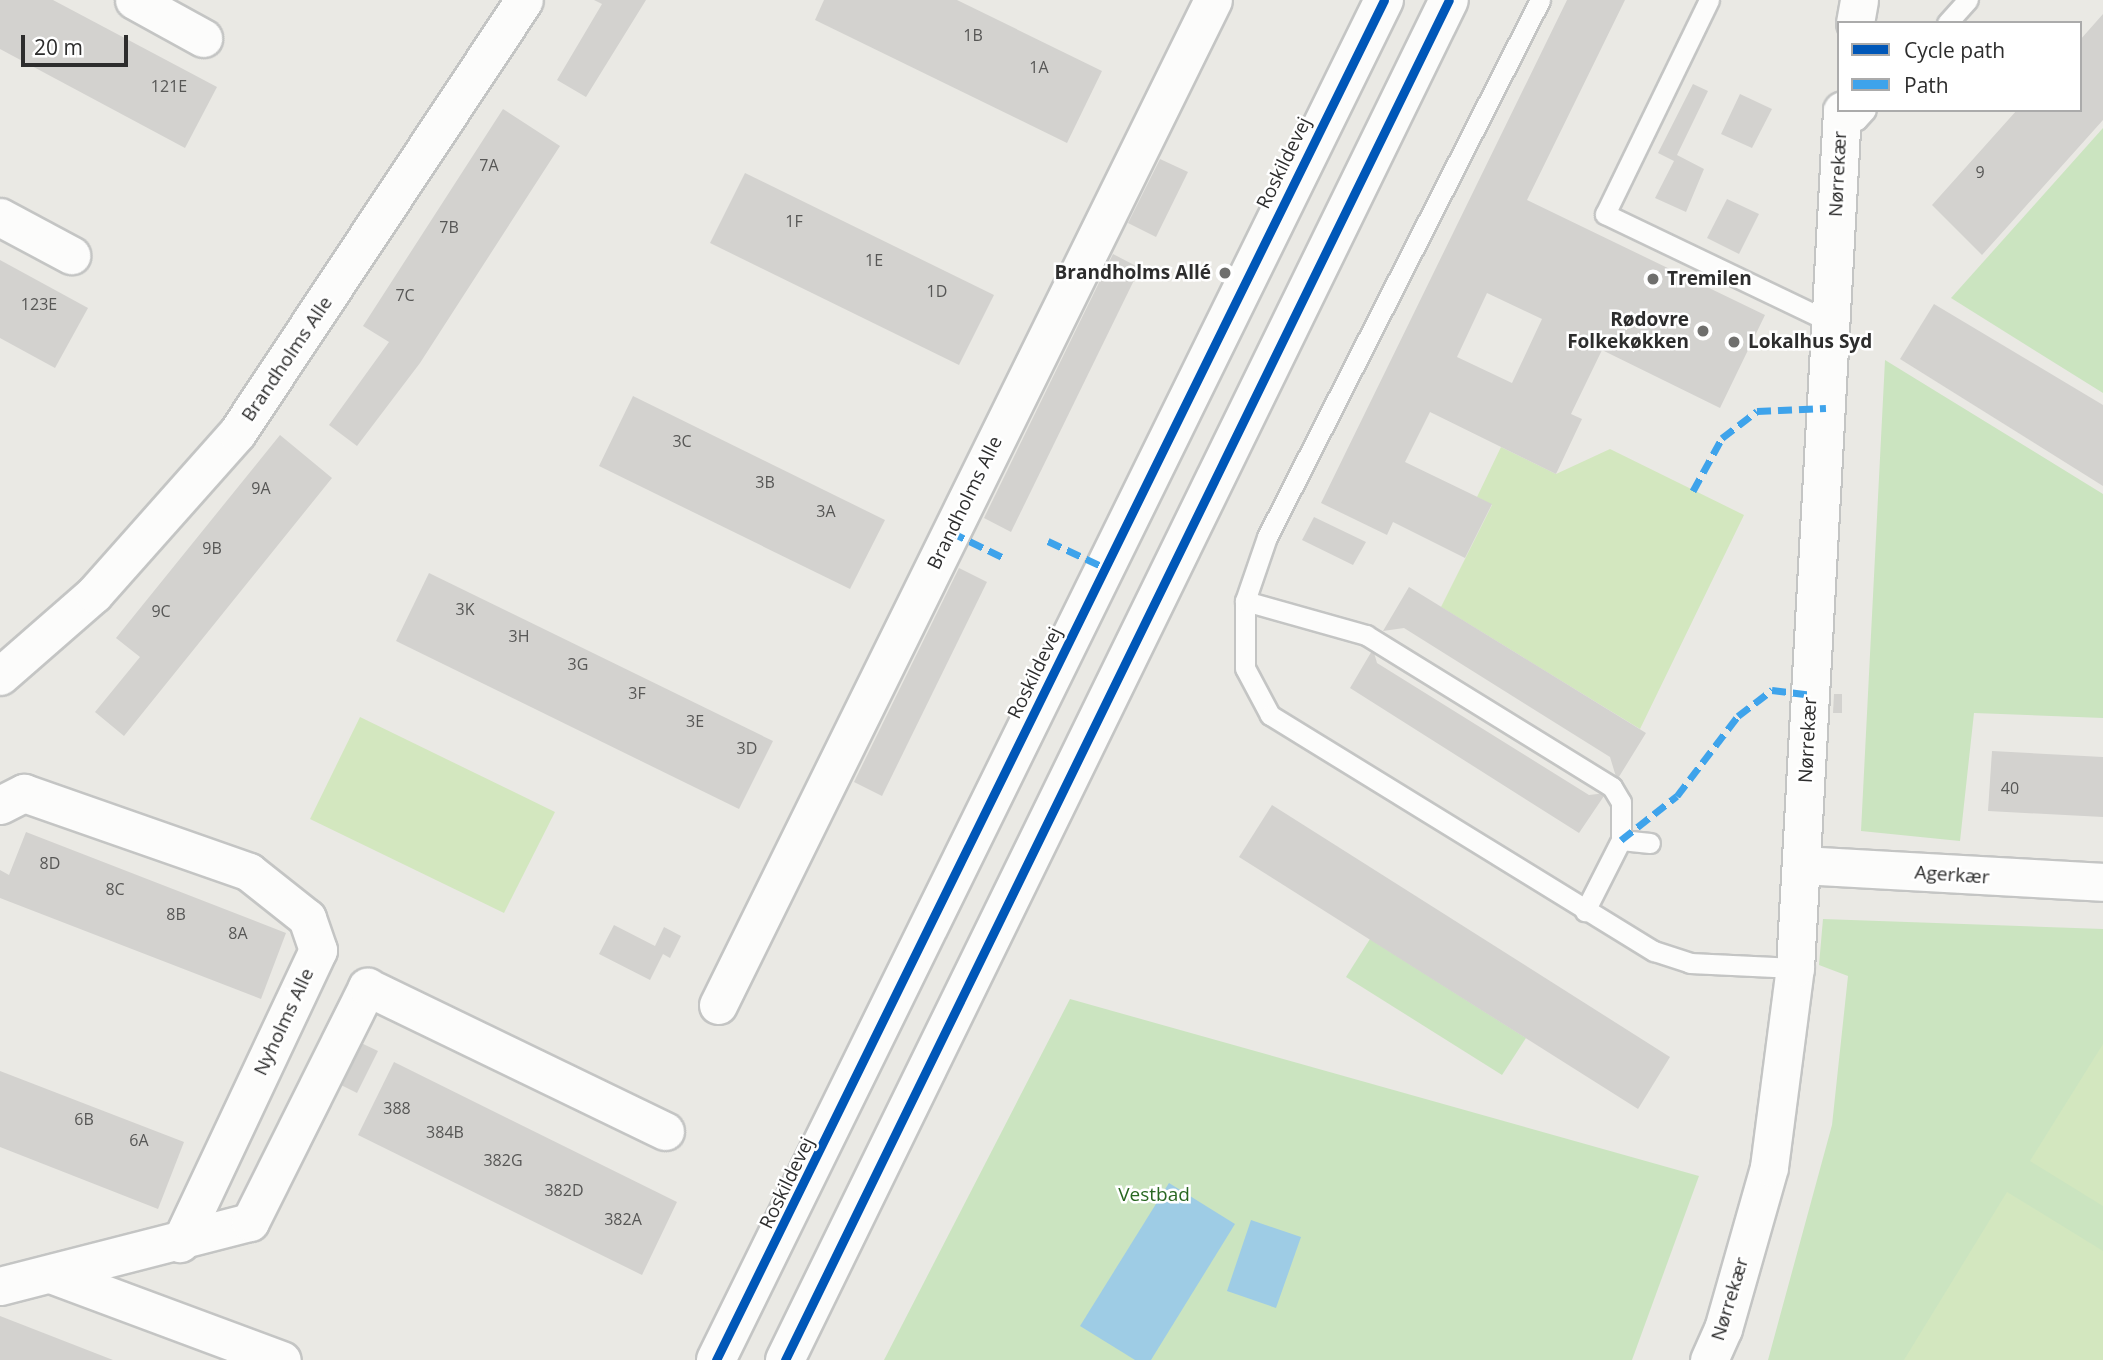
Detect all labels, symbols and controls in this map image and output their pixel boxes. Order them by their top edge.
scale bar [24,21,131,65]
legend [1837,21,2082,112]
house number: 1B [963,25,983,45]
text: 20 m [34,33,83,61]
text: Cycle path [1904,36,2005,64]
house number: 1A [1029,57,1049,77]
text: Path [1904,71,1949,99]
house number: 121E [151,76,187,96]
street label: Roskildevej [1252,113,1316,213]
street label: Nørrekær [1824,130,1852,218]
house number: 7A [479,155,499,175]
house number: 9 [1975,162,1985,182]
house number: 1F [785,211,803,231]
house number: 7B [439,217,459,237]
house number: 1E [865,250,883,270]
place label: Brandholms Allé [1055,262,1211,284]
marker: Brandholms Allé [1217,265,1233,281]
place label: Tremilen [1667,268,1752,290]
marker: Tremilen [1645,271,1661,287]
house number: 1D [927,281,947,301]
house number: 7C [395,285,415,305]
street label: Brandholms Alle [237,292,337,426]
house number: 123E [21,294,57,314]
place label: Rødovre Folkekøkken [1567,309,1689,353]
marker: Rødovre Folkekøkken [1695,323,1711,339]
place label: Lokalhus Syd [1748,331,1872,353]
marker: Lokalhus Syd [1726,334,1742,350]
house number: 3C [672,431,692,451]
street label: Brandholms Alle [923,433,1007,573]
house number: 3B [755,472,775,492]
house number: 9A [251,478,271,498]
house number: 3A [816,501,836,521]
house number: 9B [202,538,222,558]
house number: 3K [456,599,474,619]
house number: 9C [151,601,171,621]
street label: Roskildevej [1003,623,1067,723]
house number: 3H [509,626,529,646]
house number: 3G [568,654,588,674]
house number: 3F [628,683,646,703]
street label: Nørrekær [1794,696,1822,784]
house number: 3E [686,711,704,731]
house number: 3D [737,738,757,758]
house number: 40 [2001,778,2019,798]
house number: 8D [40,853,60,873]
street label: Agerkær [1914,861,1990,889]
house number: 8C [105,879,125,899]
house number: 8B [166,904,186,924]
house number: 8A [228,923,248,943]
street label: Nyholms Alle [249,965,319,1079]
house number: 388 [383,1098,411,1118]
house number: 6B [74,1109,94,1129]
house number: 384B [426,1122,464,1142]
house number: 6A [129,1130,149,1150]
street label: Roskildevej [755,1133,819,1233]
house number: 382G [483,1150,523,1170]
house number: 382D [544,1180,584,1200]
park label: Vestbad [1118,1184,1190,1206]
house number: 382A [604,1209,642,1229]
street label: Nørrekær [1707,1255,1753,1343]

